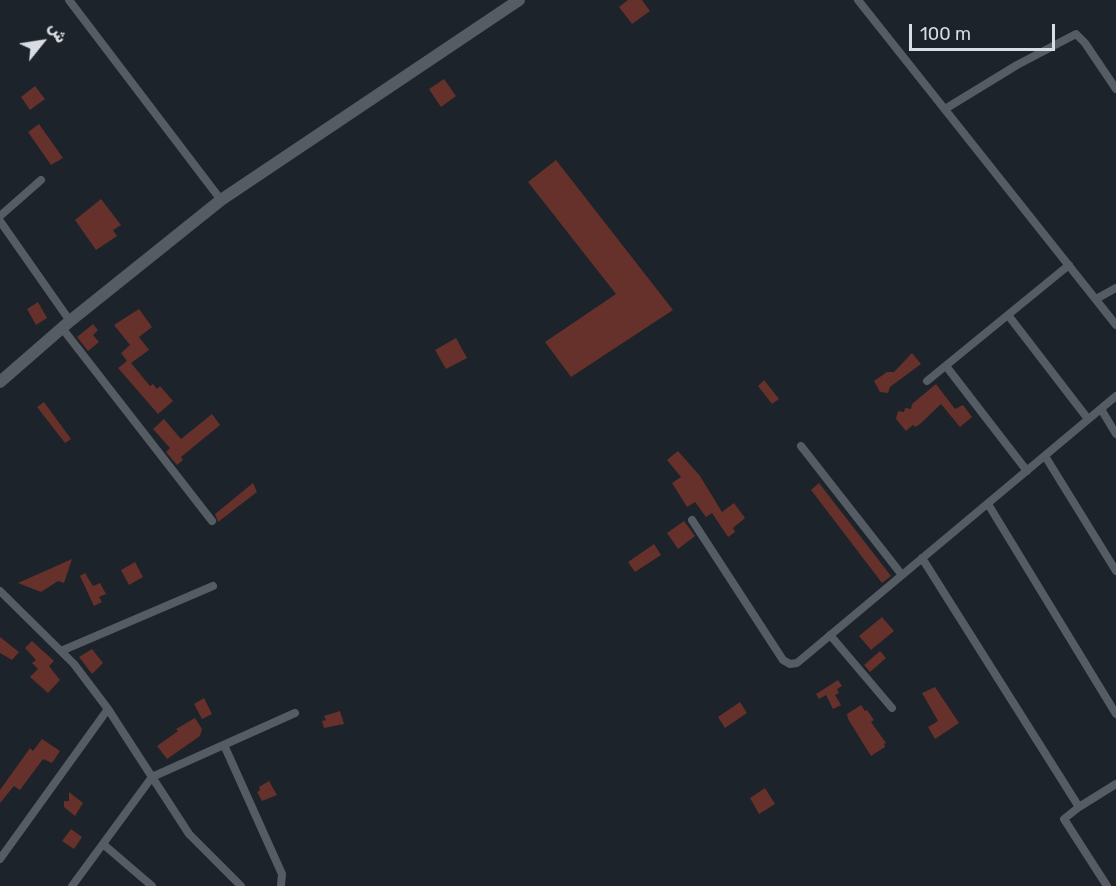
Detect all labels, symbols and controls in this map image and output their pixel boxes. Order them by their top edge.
north arrow [12,12,72,72]
scale bar [912,12,1058,50]
text: ش [45,19,71,46]
text: 100 m [920,23,971,45]

